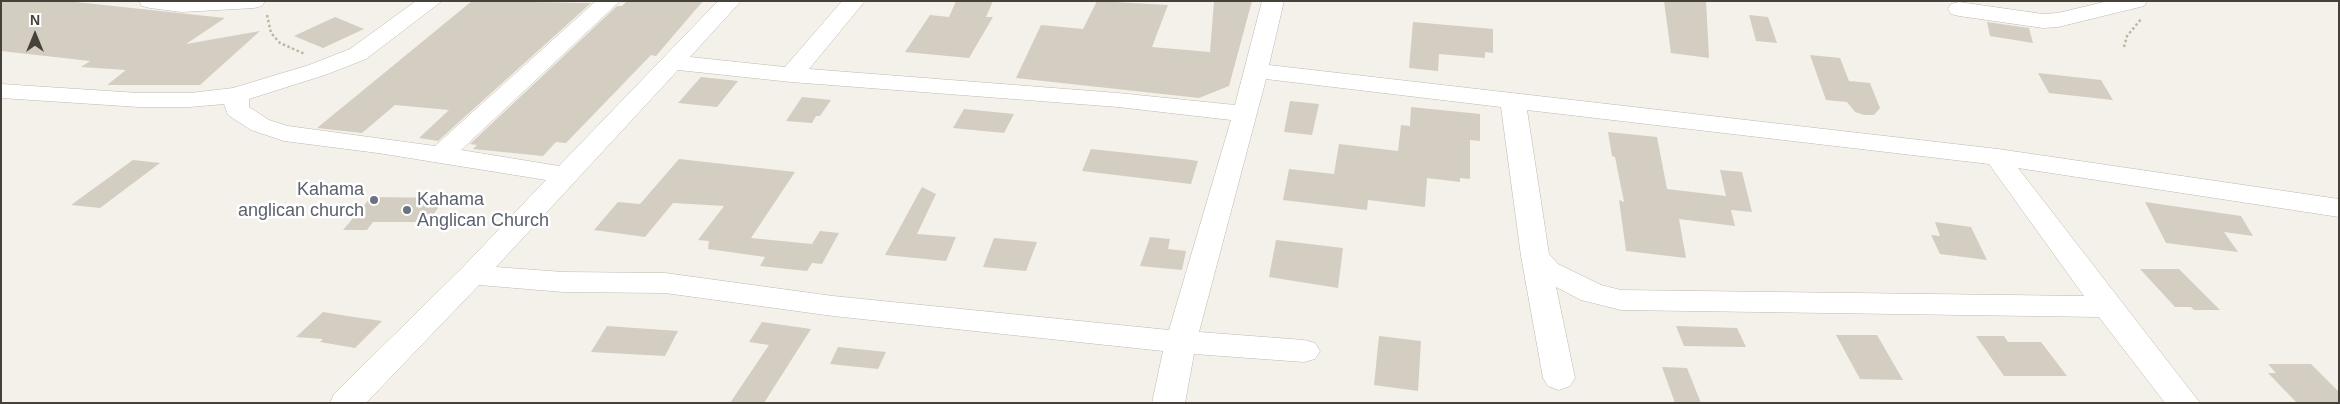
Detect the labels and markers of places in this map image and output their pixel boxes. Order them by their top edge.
place label: Kahama anglican church [238,179,364,222]
place label: Kahama Anglican Church [417,189,549,232]
marker: Kahama anglican church [368,194,380,206]
marker: Kahama Anglican Church [401,204,413,216]

